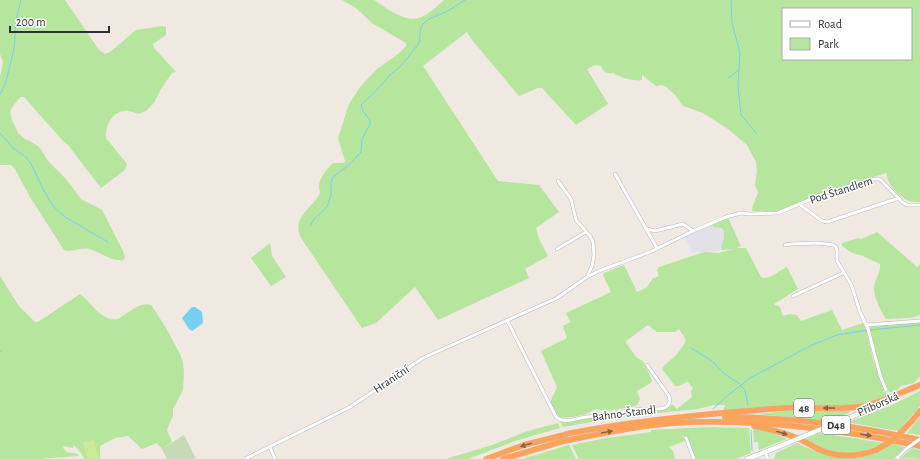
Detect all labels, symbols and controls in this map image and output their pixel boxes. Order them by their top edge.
scale bar [10,8,109,34]
legend [782,8,912,60]
text: 200 m [16,16,46,28]
text: Road [818,18,842,30]
text: Park [818,38,839,50]
street label: Pod Štandlem [808,173,874,206]
street label: Hraniční [371,363,411,395]
street label: Příborská [856,389,901,418]
road number: 48 [794,399,814,417]
street label: Bahno-Štandl [591,402,657,423]
one-way arrow [822,405,835,411]
road number: D48 [822,416,850,434]
one-way arrow [601,429,613,435]
one-way arrow [776,430,788,436]
one-way arrow [860,432,872,438]
one-way arrow [520,442,532,448]

